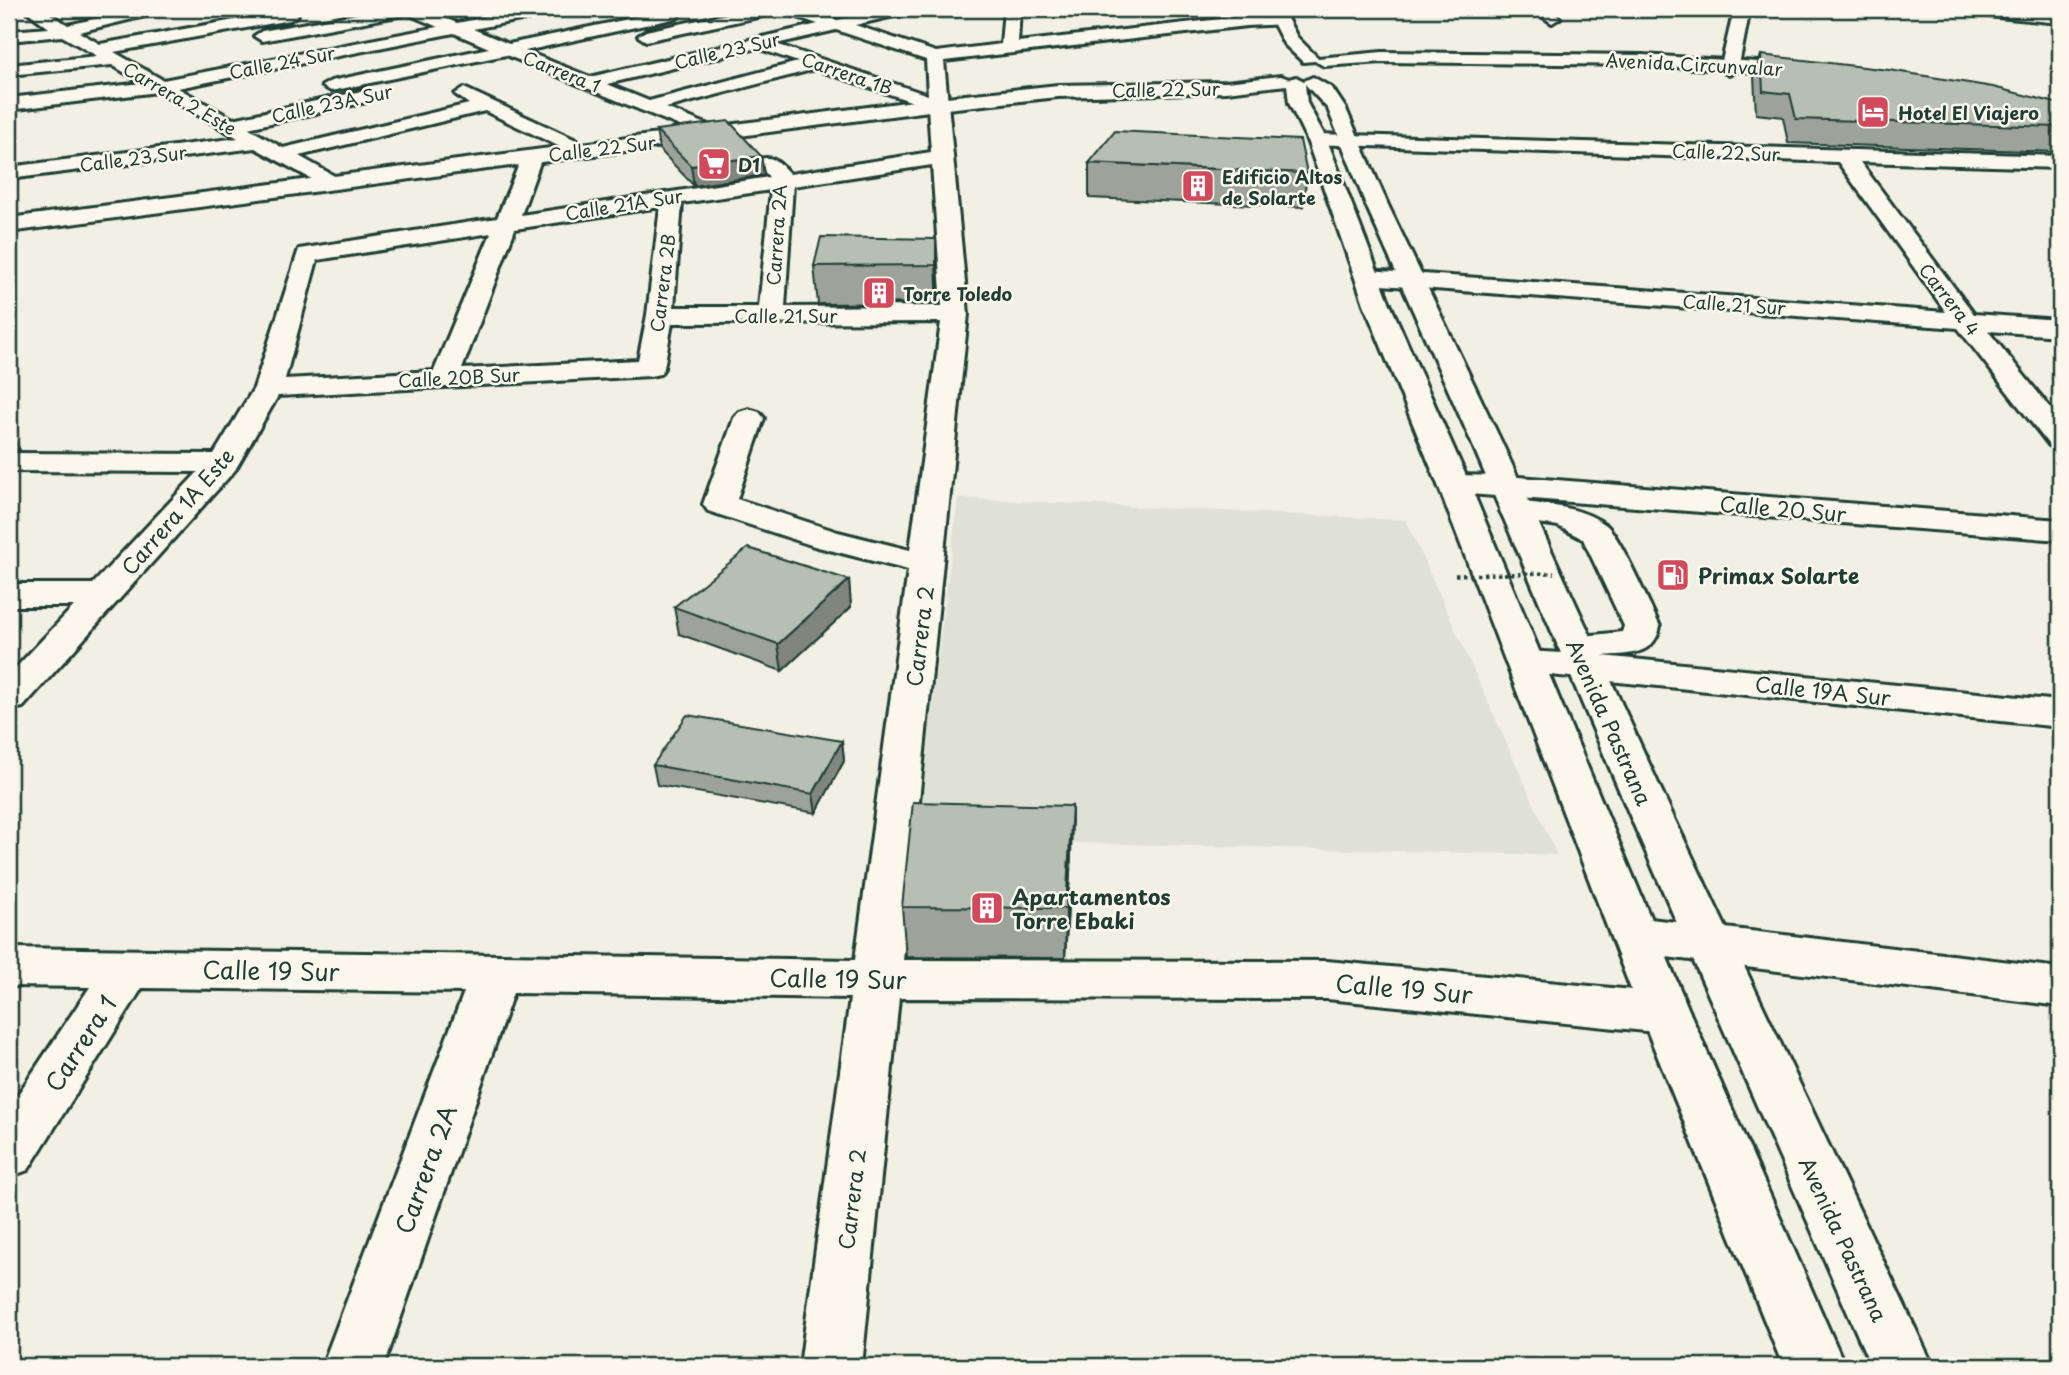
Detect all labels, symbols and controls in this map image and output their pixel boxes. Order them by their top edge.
street label: Calle 23 Sur [671,25,783,75]
street label: Calle 24 Sur [227,38,338,86]
street label: Carrera 1 [519,43,605,99]
street label: Carrera 1B [798,45,896,101]
street label: Avenida Circunvalar [1605,46,1784,82]
street label: Carrera 2 Este [118,55,242,141]
street label: Calle 22 Sur [1112,75,1221,103]
street label: Calle 23A Sur [269,77,396,129]
hotel icon: Hotel El Viajero [1854,93,1892,131]
place label: Hotel El Viajero [1898,99,2039,126]
street label: Calle 22 Sur [547,128,658,168]
street label: Calle 22 Sur [1672,137,1781,167]
street label: Calle 23 Sur [78,138,189,178]
supermarket icon: D1 [695,145,733,183]
place label: D1 [738,151,760,178]
place label: Edificio Altos de Solarte [1222,163,1342,211]
building icon: Edificio Altos de Solarte [1179,167,1217,205]
street label: Calle 21A Sur [563,181,685,227]
street label: Carrera 2A [759,183,793,286]
street label: Carrera 2B [643,232,681,334]
street label: Carrera 4 [1913,257,1987,341]
building icon: Torre Toledo [860,274,898,312]
place label: Torre Toledo [903,280,1012,307]
street label: Calle 21 Sur [1682,287,1787,321]
street label: Calle 21 Sur [734,302,838,329]
street label: Calle 20B Sur [397,360,521,394]
street label: Carrera 1A Este [113,441,241,581]
street label: Calle 20 Sur [1718,487,1848,529]
fuel station icon: Primax Solarte [1654,556,1692,594]
place label: Primax Solarte [1698,559,1859,591]
street label: Carrera 2 [897,584,941,688]
street label: Avenida Pastrana [1559,634,1661,811]
street label: Calle 19A Sur [1754,667,1893,713]
place label: Apartamentos Torre Ebaki [1012,880,1171,936]
building icon: Apartamentos Torre Ebaki [968,889,1006,927]
street label: Calle 19 Sur [202,951,341,989]
street label: Calle 19 Sur [769,959,908,997]
street label: Calle 19 Sur [1334,964,1475,1012]
street label: Carrera 1 [35,988,125,1098]
street label: Carrera 2A [385,1099,465,1239]
street label: Carrera 2 [829,1147,873,1251]
street label: Avenida Pastrana [1792,1151,1897,1327]

